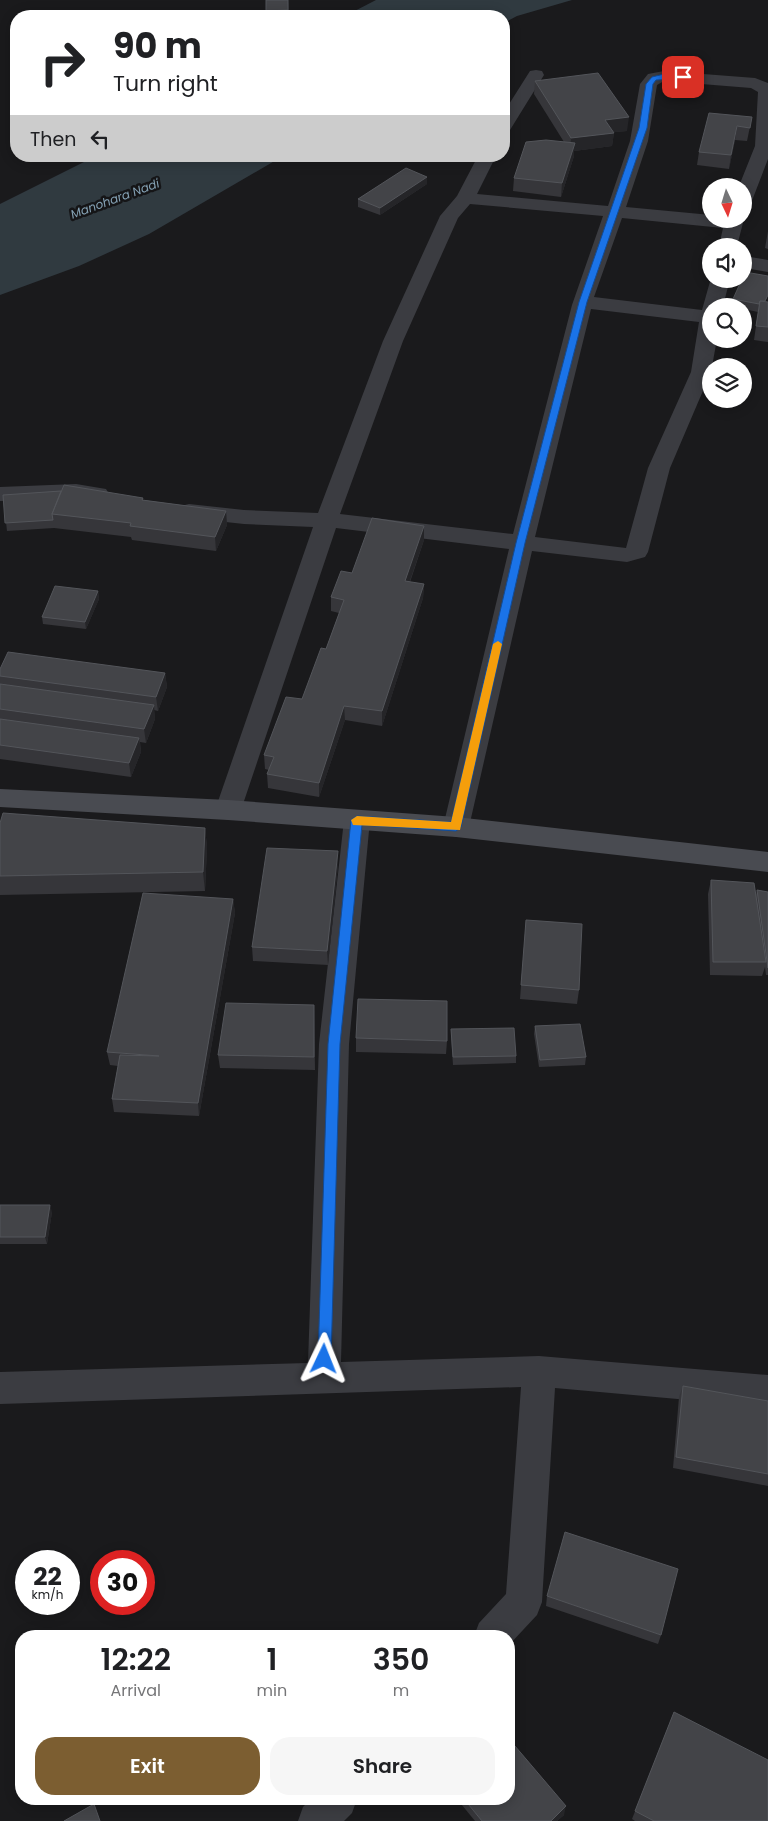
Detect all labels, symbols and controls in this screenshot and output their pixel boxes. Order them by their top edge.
text: 90 m [113,21,202,70]
icon: right [30,30,95,95]
pin [662,56,704,98]
icon: arrive [669,63,697,91]
text: Turn right [113,68,218,99]
icon: left [86,125,114,153]
text: Then [30,126,76,153]
water label: Manohara Nadi [68,174,163,222]
north arrow [702,178,752,228]
map controls [702,178,752,408]
button: sound [702,238,752,288]
button: search [702,298,752,348]
button: layers [702,358,752,408]
position arrow [297,1332,349,1384]
speed limit sign: 30 [90,1550,155,1615]
text: 22 [33,1559,62,1594]
text: km/h [32,1586,63,1603]
text: 12:22 [101,1638,171,1681]
text: 1 [266,1638,277,1681]
text: 350 [373,1638,429,1681]
text: Arrival [111,1679,161,1702]
text: min [257,1679,287,1702]
text: m [393,1679,409,1702]
button: Exit [35,1737,260,1795]
button: Share [270,1737,495,1795]

